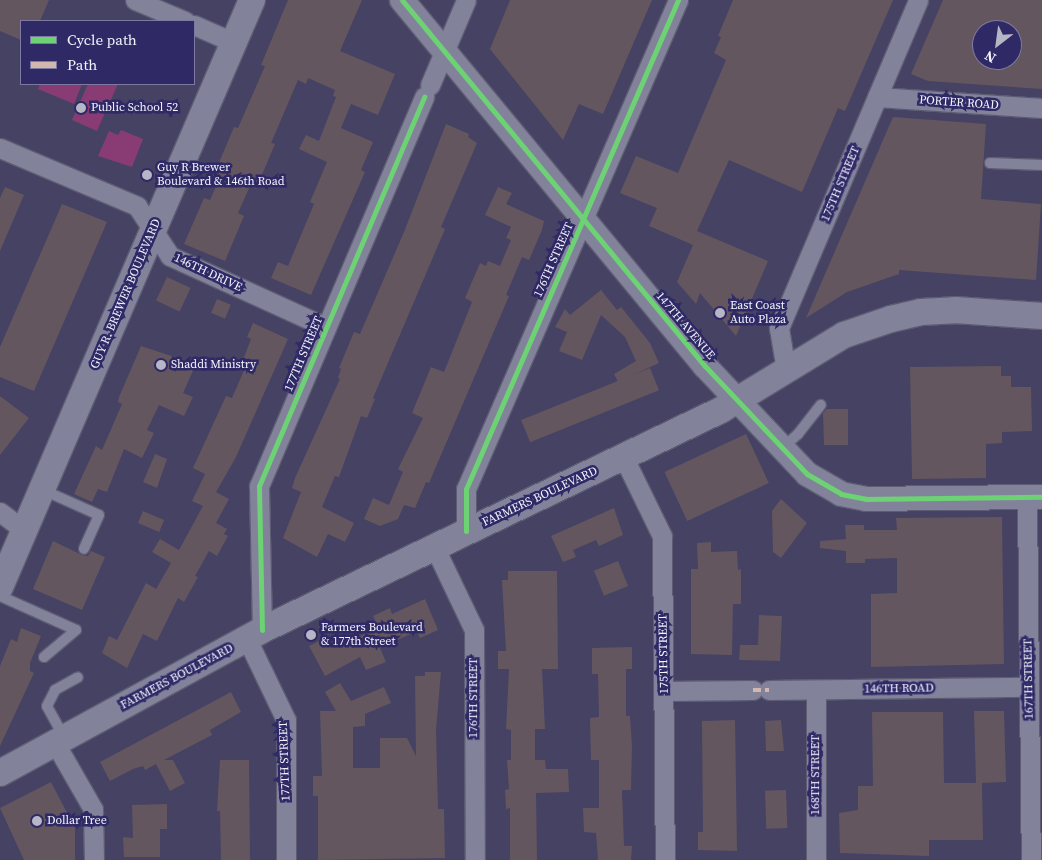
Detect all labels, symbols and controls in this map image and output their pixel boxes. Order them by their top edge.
legend [20,20,195,85]
north arrow [972,20,1022,70]
text: Cycle path [67,29,137,50]
text: N [981,46,999,68]
text: Path [67,54,97,75]
street label: PORTER ROAD [919,93,999,113]
place label: Public School 52 [91,101,178,115]
marker: Public School 52 [75,102,87,114]
street label: 175TH STREET [819,144,863,224]
place label: Guy R Brewer Boulevard & 146th Road [157,161,285,189]
marker: Guy R Brewer Boulevard & 146th Road [141,169,153,181]
street label: GUY R. BREWER BOULEVARD [88,217,164,371]
street label: 176TH STREET [531,220,577,300]
street label: 146TH DRIVE [172,251,244,295]
street label: 147TH AVENUE [653,289,717,363]
place label: East Coast Auto Plaza [730,299,786,327]
marker: East Coast Auto Plaza [714,307,726,319]
street label: 177TH STREET [282,314,326,394]
place label: Shaddi Ministry [171,358,256,372]
marker: Shaddi Ministry [155,359,167,371]
street label: FARMERS BOULEVARD [480,464,600,530]
street label: 175TH STREET [656,614,672,694]
place label: Farmers Boulevard & 177th Street [321,621,423,649]
marker: Farmers Boulevard & 177th Street [305,629,317,641]
street label: 167TH STREET [1021,639,1037,719]
street label: FARMERS BOULEVARD [118,641,236,713]
street label: 176TH STREET [467,658,481,738]
street label: 146TH ROAD [864,681,934,697]
street label: 177TH STREET [276,721,294,801]
street label: 168TH STREET [809,735,823,815]
place label: Dollar Tree [47,814,107,828]
marker: Dollar Tree [31,815,43,827]

